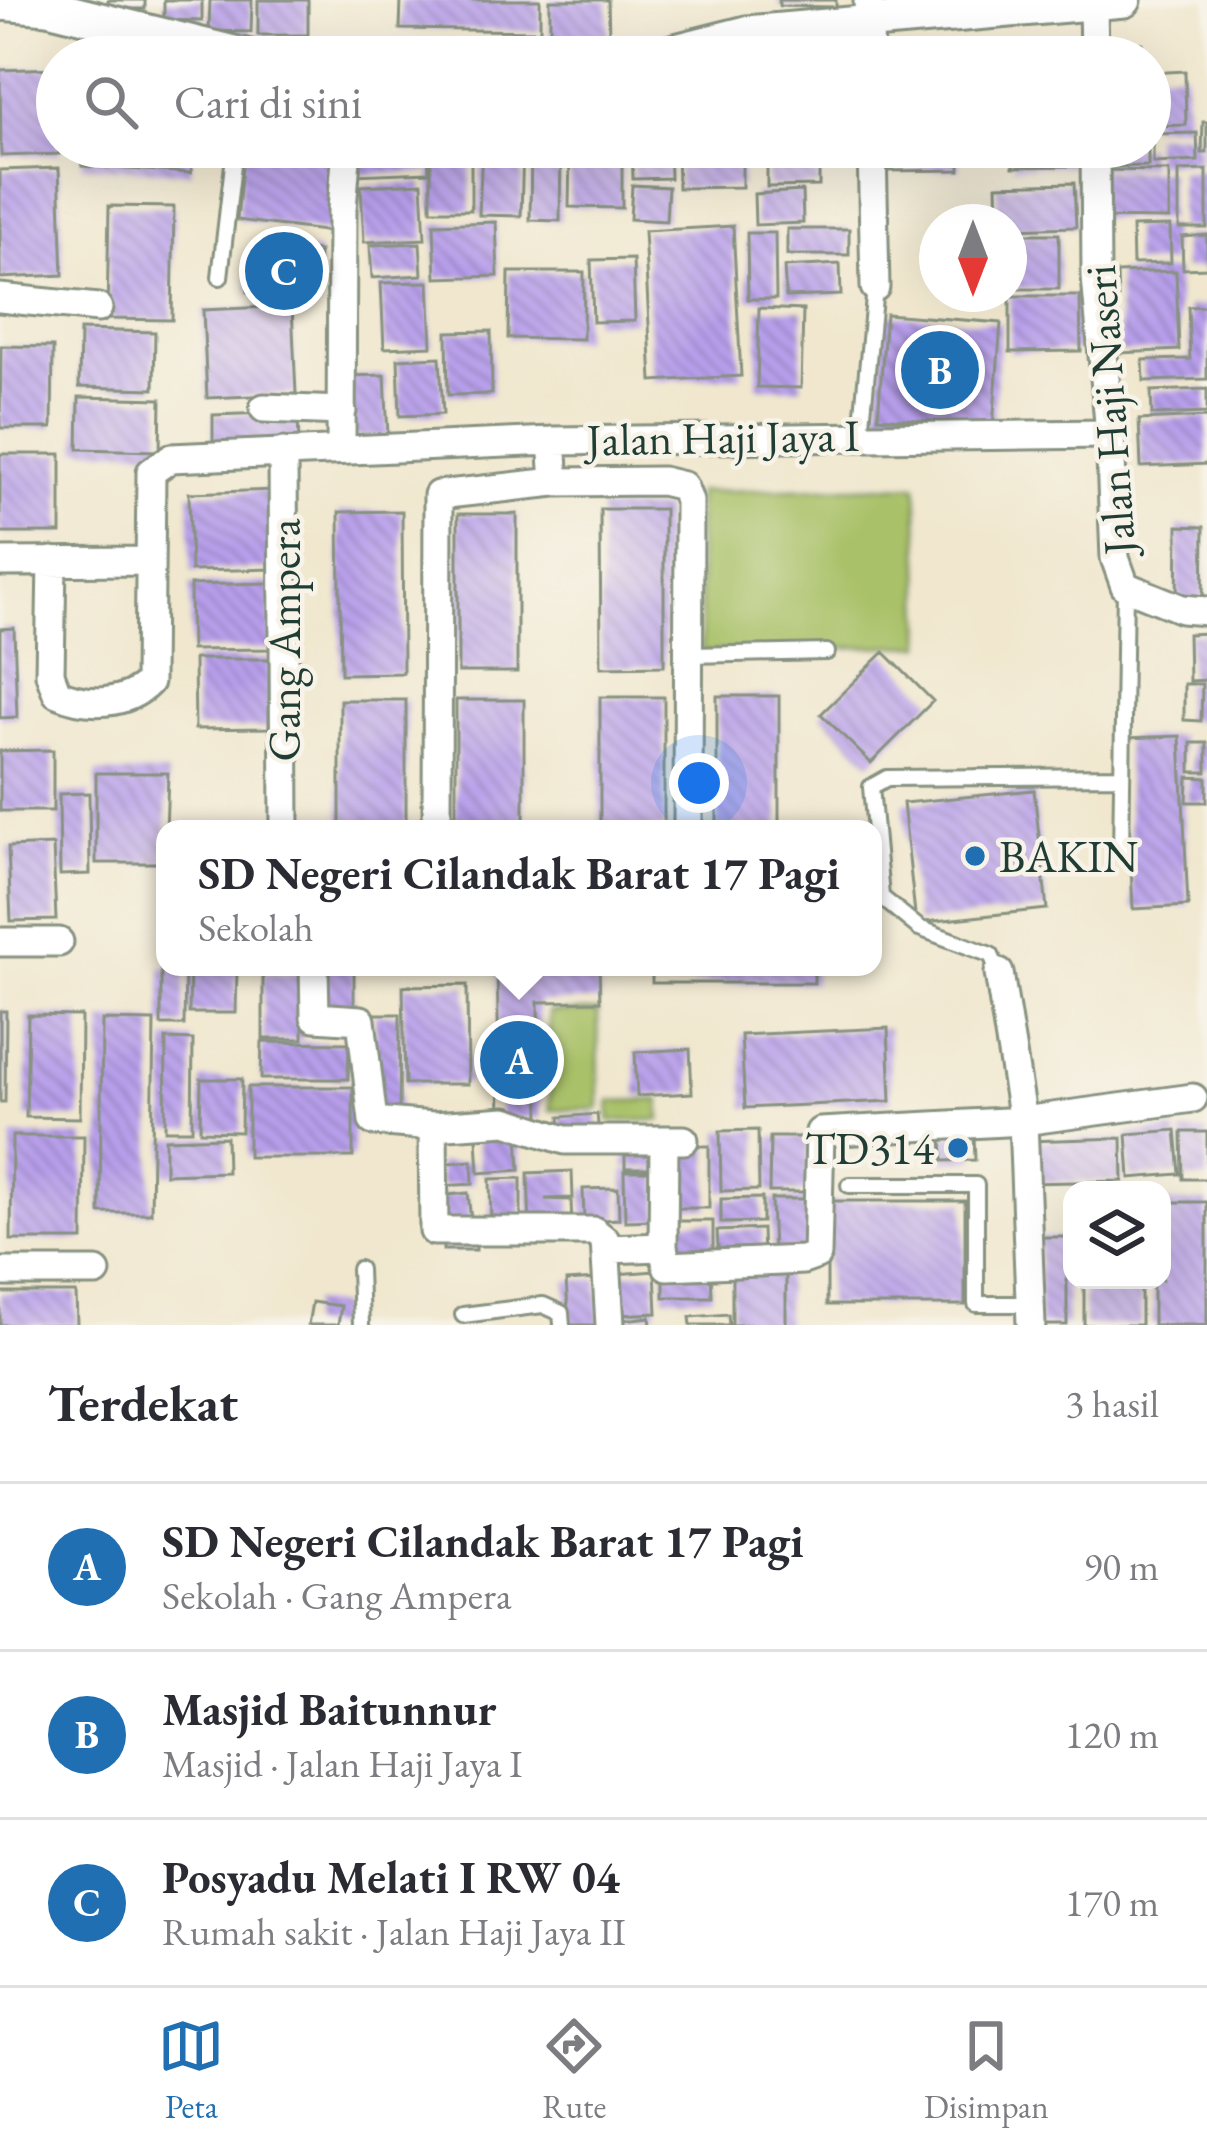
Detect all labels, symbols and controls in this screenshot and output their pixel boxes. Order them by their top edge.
search box [36,36,1171,168]
icon: search [78,69,144,135]
text: Cari di sini [174,73,362,131]
north arrow [919,204,1027,312]
pin: C [245,226,323,316]
street label: Jalan Haji Naseri [1070,263,1148,561]
pin: B [901,325,979,415]
street label: Jalan Haji Jaya I [582,406,860,468]
street label: Gang Ampera [255,518,313,762]
your location [669,753,729,813]
popup [156,820,882,976]
place label: BAKIN [999,827,1139,885]
marker: BAKIN [962,843,988,869]
text: SD Negeri Cilandak Barat 17 Pagi [198,844,840,902]
text: Sekolah [198,902,314,953]
pin: A [480,1015,558,1105]
place label: TD314 [805,1119,934,1177]
marker: TD314 [945,1135,971,1161]
map controls [1063,1181,1171,1289]
button: layers [1063,1181,1171,1289]
text: Terdekat [48,1370,238,1436]
text: 3 hasil [1065,1378,1159,1429]
text: SD Negeri Cilandak Barat 17 Pagi [162,1512,804,1570]
text: A [73,1541,101,1592]
text: 90 m [1083,1541,1159,1592]
text: Sekolah · Gang Ampera [162,1570,511,1621]
text: Masjid Baitunnur [162,1680,496,1738]
text: B [75,1709,99,1760]
text: 120 m [1065,1709,1159,1760]
text: Masjid · Jalan Haji Jaya I [162,1738,523,1789]
text: Posyadu Melati I RW 04 [162,1848,620,1906]
text: C [73,1877,101,1928]
text: 170 m [1065,1877,1159,1928]
text: Rumah sakit · Jalan Haji Jaya II [162,1906,626,1957]
tab: Peta [158,2013,224,2128]
tab: Rute [541,2013,607,2128]
tab: Disimpan [924,2013,1049,2128]

